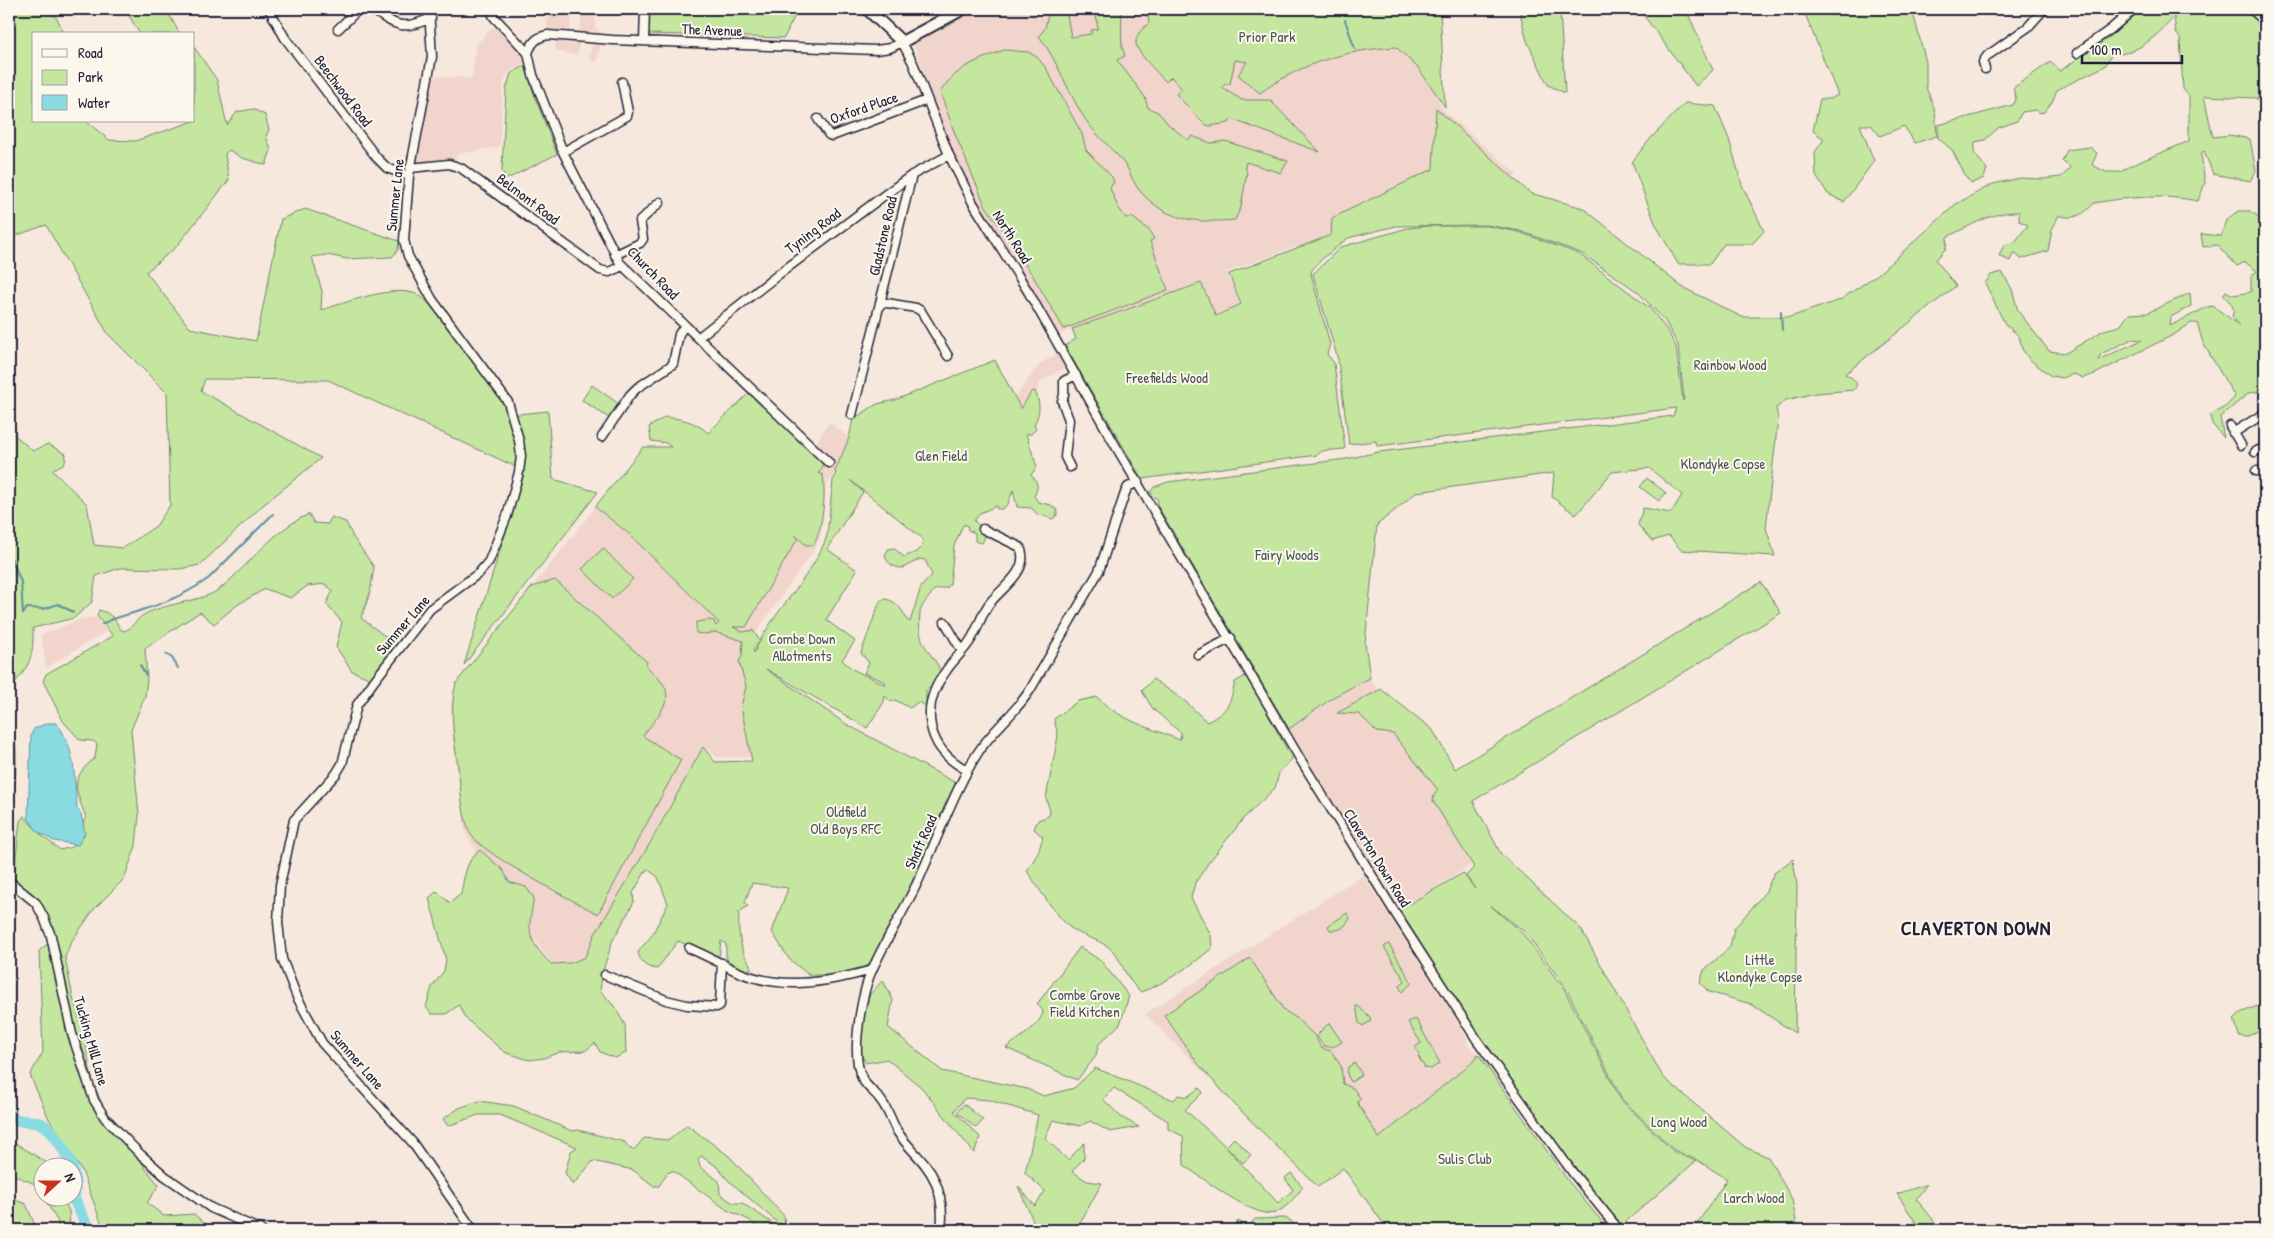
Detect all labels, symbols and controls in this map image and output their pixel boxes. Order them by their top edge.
street label: The Avenue [681,18,743,41]
park label: Prior Park [1239,26,1295,47]
legend [32,32,195,122]
scale bar [2082,32,2182,64]
text: 100 m [2089,39,2122,60]
text: Road [78,42,103,63]
street label: Beechwood Road [310,51,377,131]
text: Park [78,66,103,87]
street label: Oxford Place [827,86,901,129]
text: Water [78,92,110,113]
street label: Summer Lane [380,158,409,232]
street label: Belmont Road [493,168,564,229]
street label: Gladstone Road [863,194,902,278]
street label: Tyning Road [780,203,845,259]
street label: North Road [988,206,1037,268]
street label: Church Road [623,241,684,304]
park label: Rainbow Wood [1694,354,1766,375]
park label: Freefields Wood [1125,367,1208,388]
park label: Glen Field [915,445,967,466]
park label: Klondyke Copse [1681,453,1765,474]
park label: Fairy Woods [1254,544,1319,565]
street label: Summer Lane [371,590,434,659]
park label: Combe Down Allotments [769,628,836,666]
park label: Oldfield Old Boys RFC [810,801,882,839]
street label: Claverton Down Road [1339,805,1416,911]
street label: Shaft Road [899,811,942,872]
district label: CLAVERTON DOWN [1901,914,2051,941]
park label: Little Klondyke Copse [1718,949,1802,987]
park label: Combe Grove Field Kitchen [1049,984,1121,1022]
street label: Tucking Mill Lane [69,994,114,1088]
street label: Summer Lane [326,1025,389,1094]
park label: Long Wood [1651,1111,1707,1132]
park label: Sulis Club [1438,1148,1492,1169]
north arrow [32,1156,82,1206]
text: N [60,1170,81,1185]
park label: Larch Wood [1724,1187,1784,1208]

